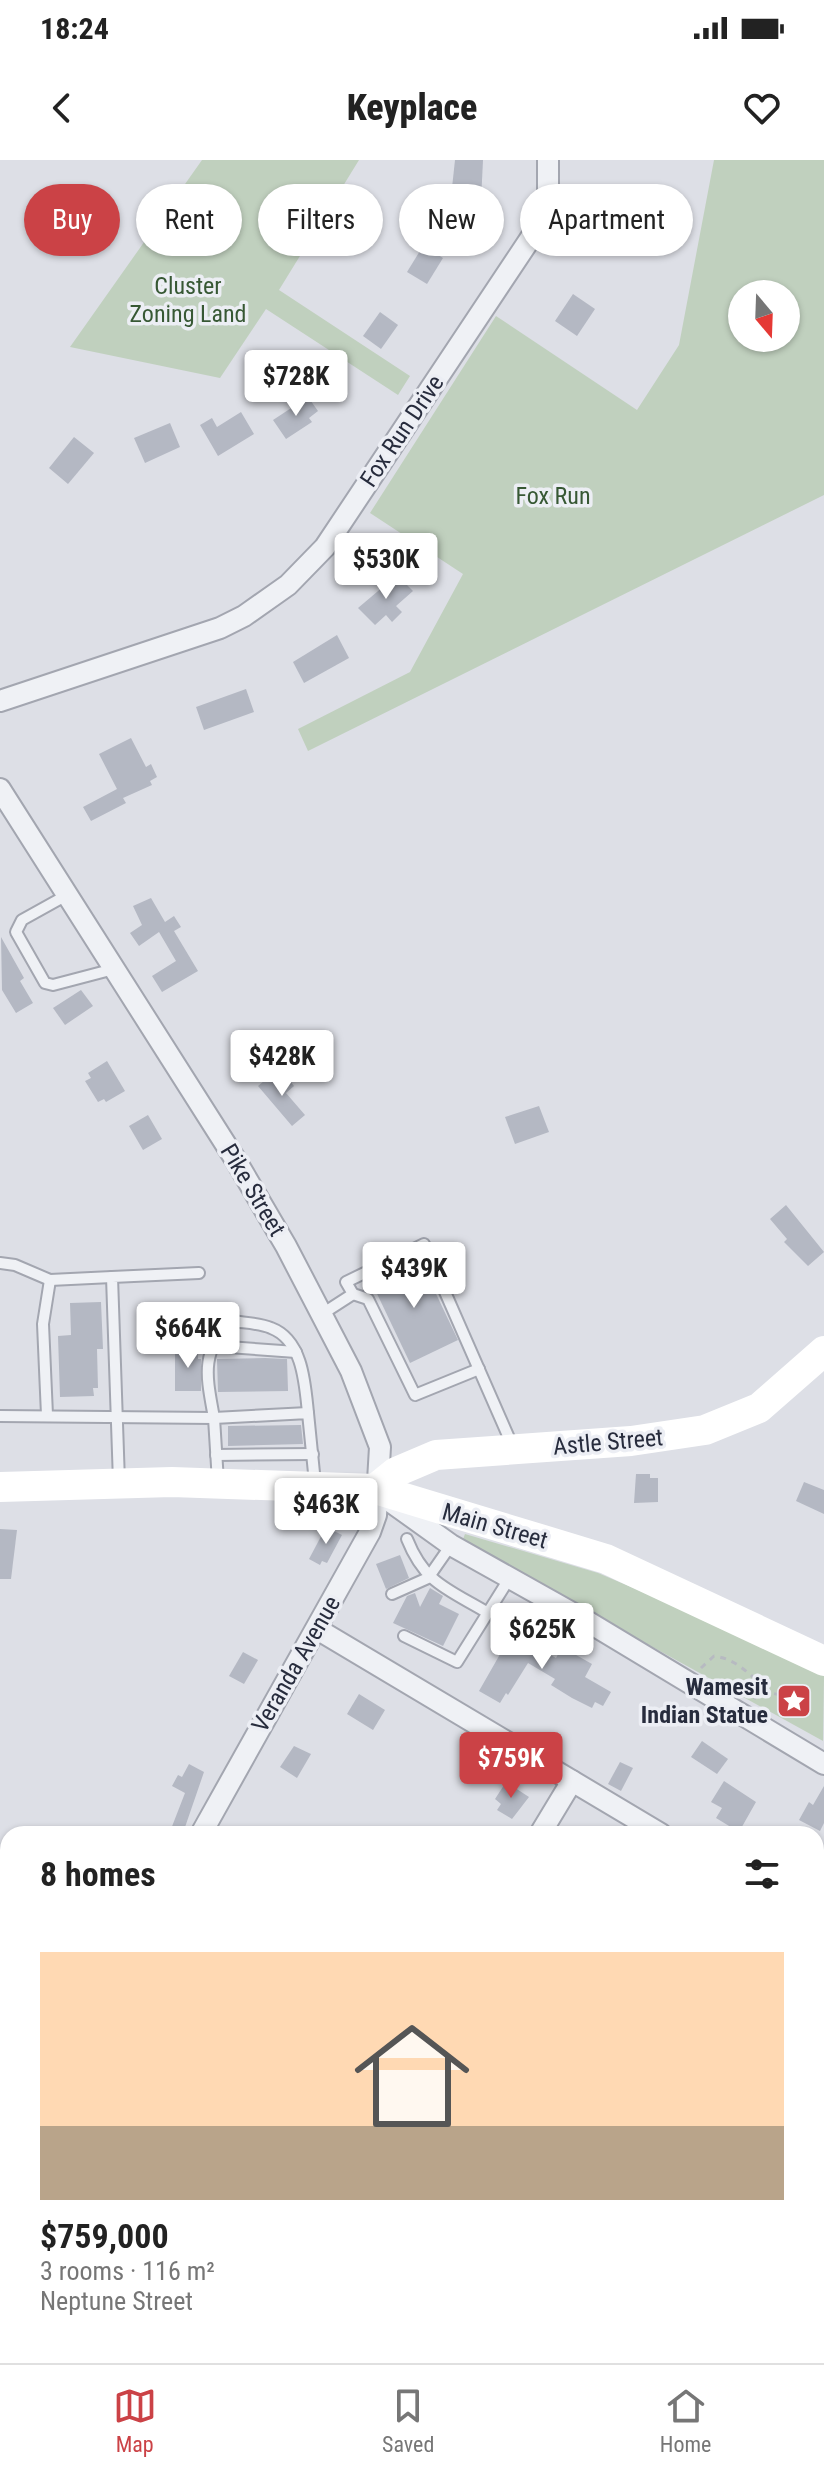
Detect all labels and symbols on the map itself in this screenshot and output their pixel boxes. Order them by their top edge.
park label: Cluster Zoning Land [130,272,246,328]
north arrow [728,280,800,352]
pin: $728K [240,350,352,418]
street label: Fox Run Drive [354,370,450,492]
park label: Fox Run [515,482,591,510]
pin: $530K [330,533,442,601]
pin: $428K [226,1030,338,1098]
street label: Pike Street [215,1139,291,1241]
pin: $439K [358,1242,470,1310]
pin: $664K [132,1302,244,1370]
street label: Astle Street [552,1423,664,1461]
pin: $463K [270,1478,382,1546]
street label: Main Street [439,1498,551,1554]
street label: Veranda Avenue [246,1591,346,1737]
pin: $625K [486,1603,598,1671]
place label: Wamesit Indian Statue [641,1673,768,1729]
place icon: Wamesit Indian Statue [775,1682,813,1720]
pin: $759K [455,1732,567,1800]

